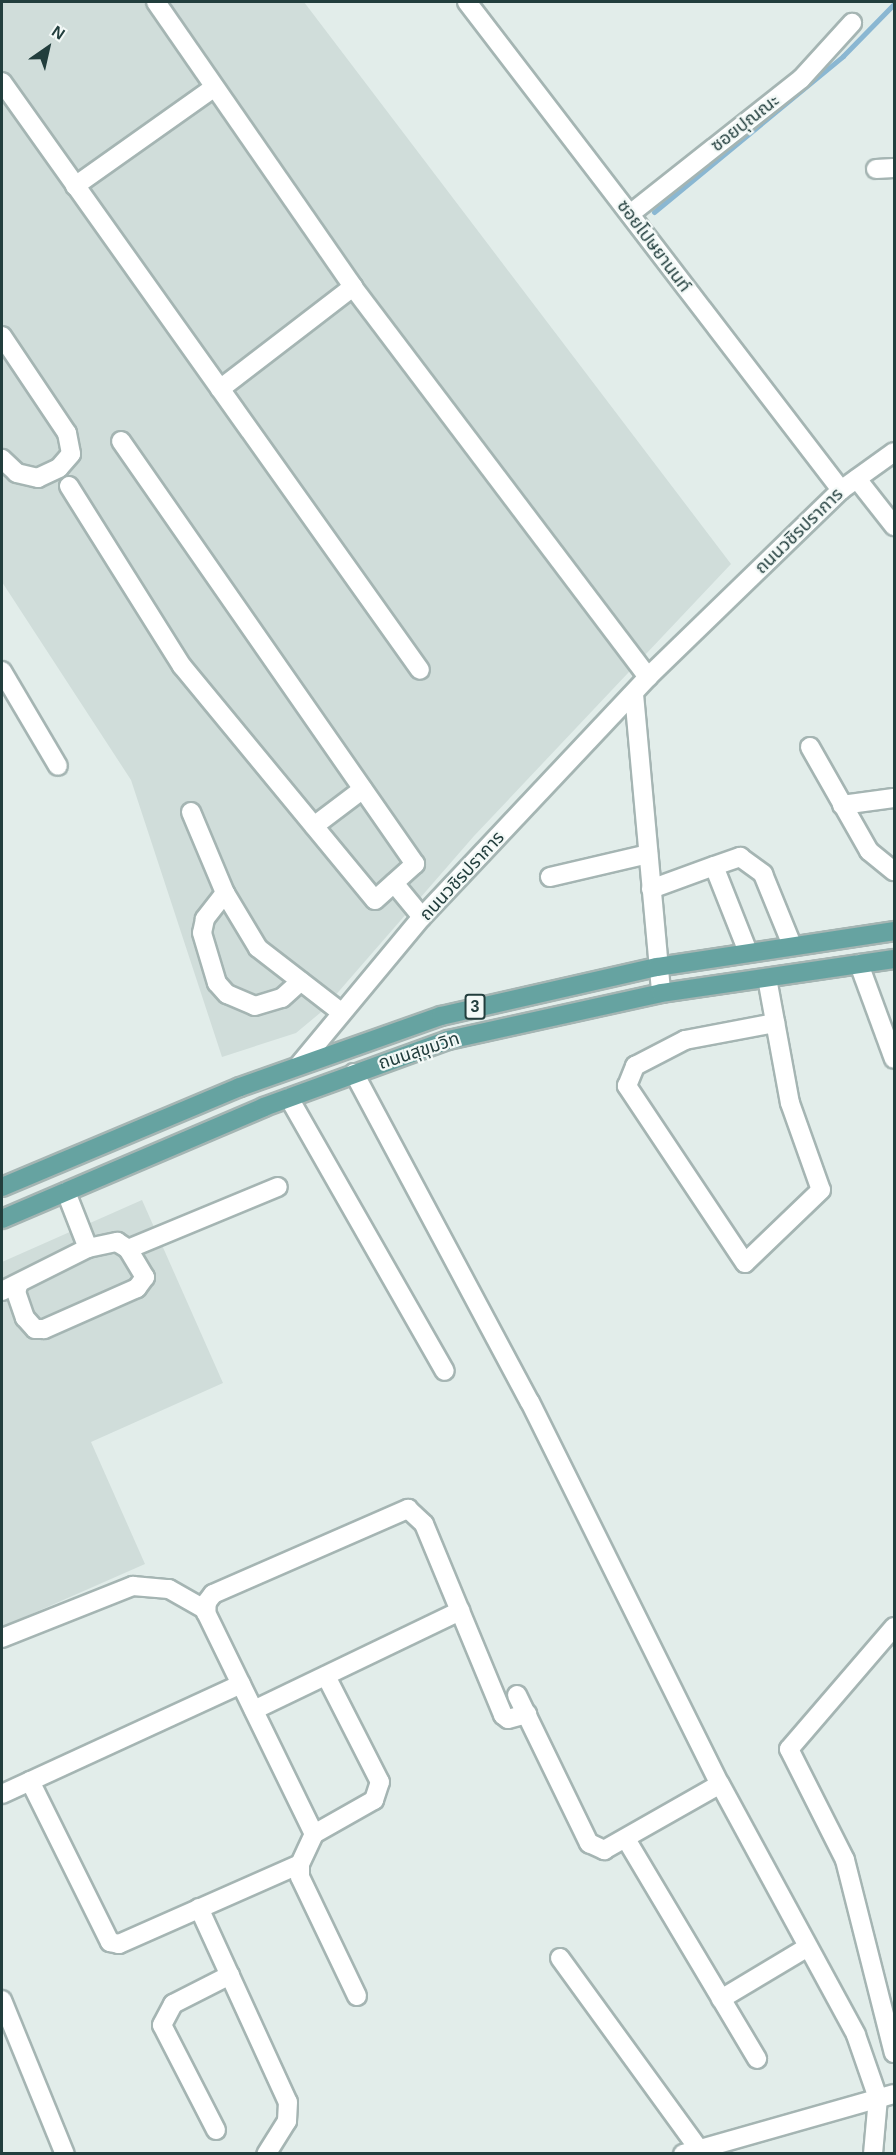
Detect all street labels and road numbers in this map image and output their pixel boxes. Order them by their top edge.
street label: ซอยปุณณะ [707,90,783,156]
street label: ซอยโปษยานนท์ [612,196,696,296]
street label: ถนนวชิรปราการ [750,484,848,578]
street label: ถนนวชิรปราการ [415,827,509,925]
road number: 3 [464,994,486,1020]
street label: ถนนสุขุมวิท [376,1028,462,1074]

